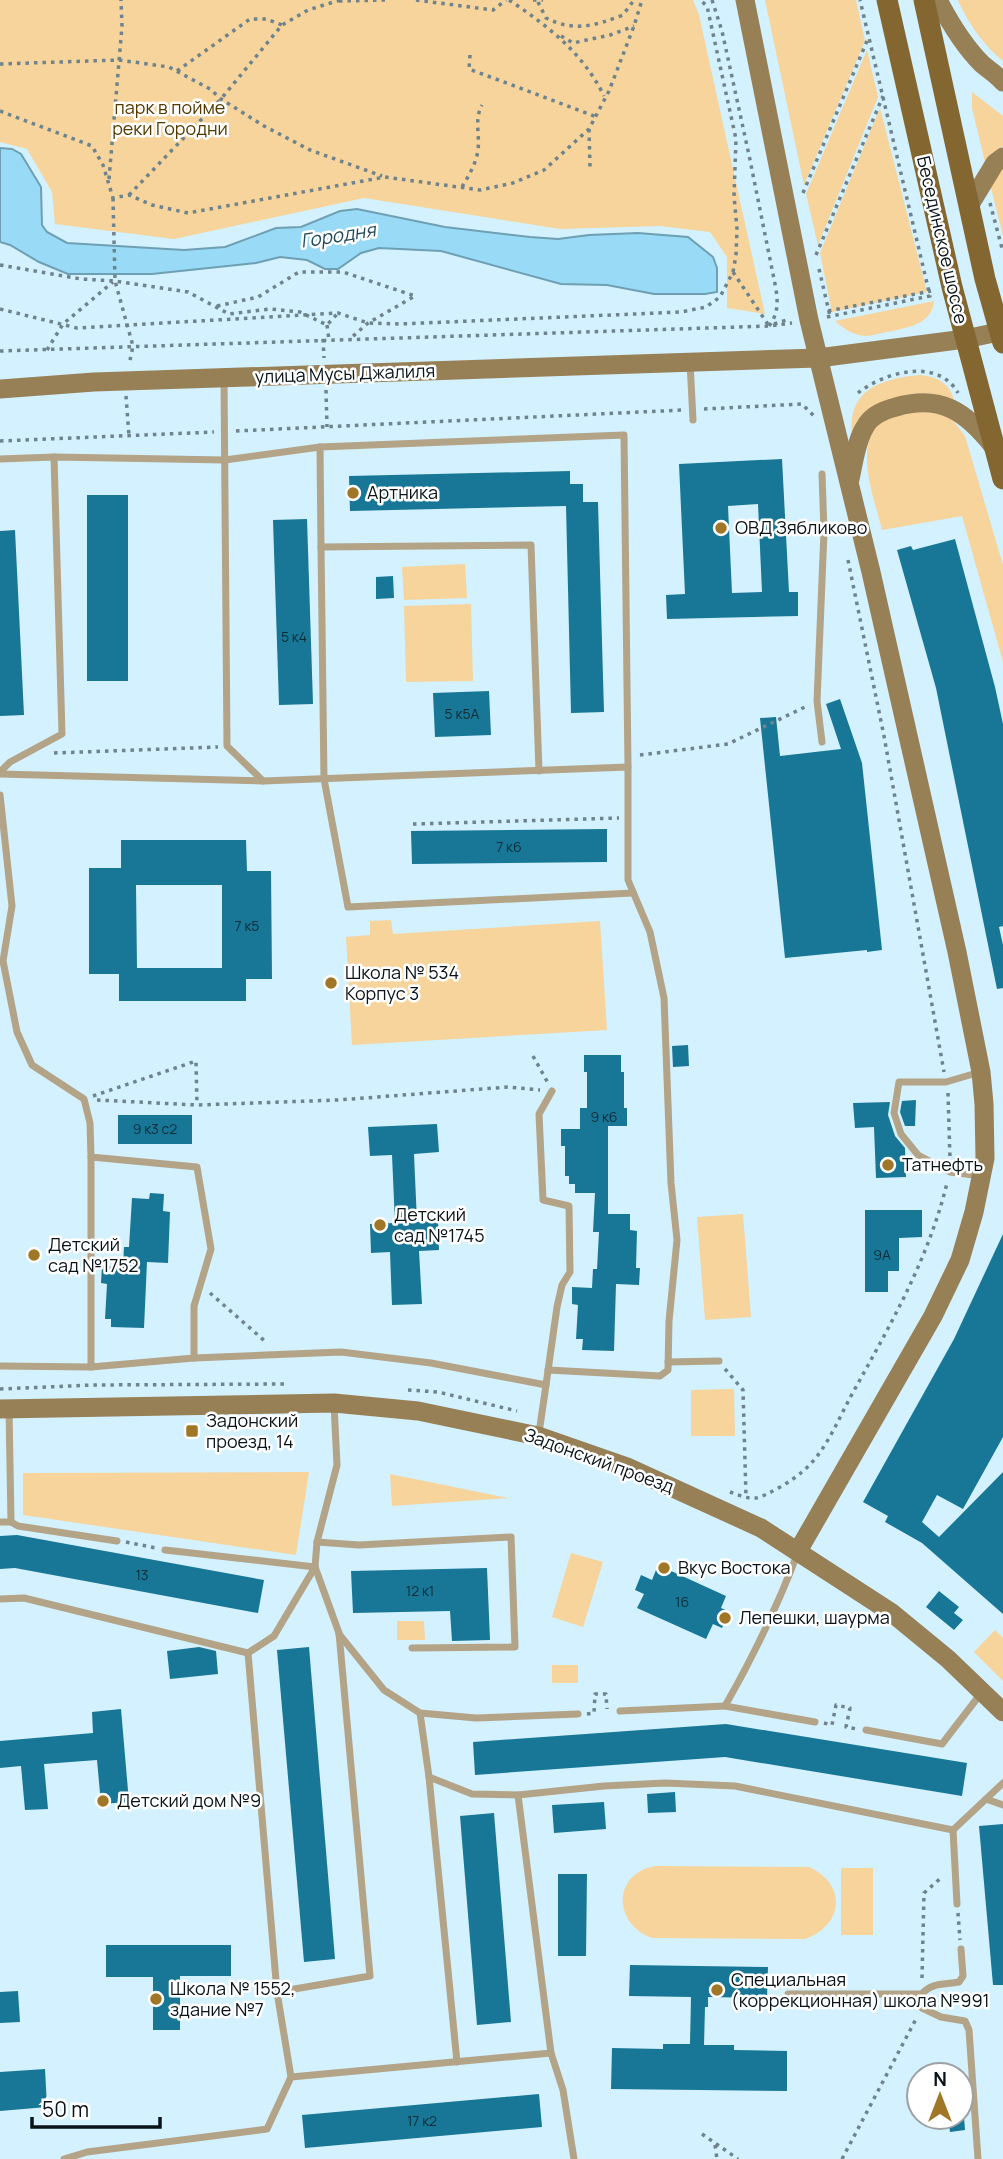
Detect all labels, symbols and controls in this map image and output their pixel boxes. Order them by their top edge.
park label: парк в пойме реки Городни [112,95,228,140]
street label: Бесединское шоссе [912,154,974,326]
water label: Городня [299,216,379,254]
street label: улица Мусы Джалиля [254,358,436,388]
place label: Артника [367,480,438,504]
marker: Артника [345,485,361,501]
place label: ОВД Зябликово [735,515,867,539]
marker: ОВД Зябликово [713,520,729,536]
house number: 5 к4 [281,627,307,646]
house number: 5 к5А [445,704,480,723]
house number: 7 к6 [496,837,522,856]
house number: 7 к5 [235,916,259,935]
place label: Школа № 534 Корпус 3 [345,960,459,1005]
marker: Школа № 534 Корпус 3 [323,975,339,991]
house number: 9 к6 [590,1107,618,1126]
house number: 9 к3 с2 [133,1119,177,1138]
place label: Татнефть [902,1152,983,1176]
marker: Татнефть [880,1157,896,1173]
place label: Детский сад №1745 [394,1202,485,1247]
marker: Детский сад №1745 [372,1217,388,1233]
place label: Детский сад №1752 [48,1232,138,1277]
house number: 9А [873,1245,891,1264]
marker: Детский сад №1752 [26,1247,42,1263]
place label: Задонский проезд, 14 [206,1408,298,1453]
street label: Задонский проезд [521,1422,678,1498]
marker: Задонский проезд, 14 [184,1423,200,1439]
place label: Вкус Востока [678,1555,791,1579]
marker: Вкус Востока [656,1560,672,1576]
house number: 13 [135,1565,149,1584]
house number: 12 к1 [406,1581,434,1600]
house number: 16 [675,1592,689,1611]
place label: Лепешки, шаурма [739,1605,890,1629]
marker: Лепешки, шаурма [717,1610,733,1626]
place label: Детский дом №9 [117,1788,261,1812]
marker: Детский дом №9 [95,1793,111,1809]
place label: Специальная (коррекционная) школа №991 [731,1967,990,2012]
place label: Школа № 1552, здание №7 [170,1976,296,2021]
marker: Специальная (коррекционная) школа №991 [709,1982,725,1998]
marker: Школа № 1552, здание №7 [148,1991,164,2007]
north arrow [905,2061,975,2131]
text: N [933,2066,947,2092]
scale bar [32,2086,159,2130]
text: 50 m [42,2095,89,2123]
house number: 17 к2 [407,2111,437,2130]

